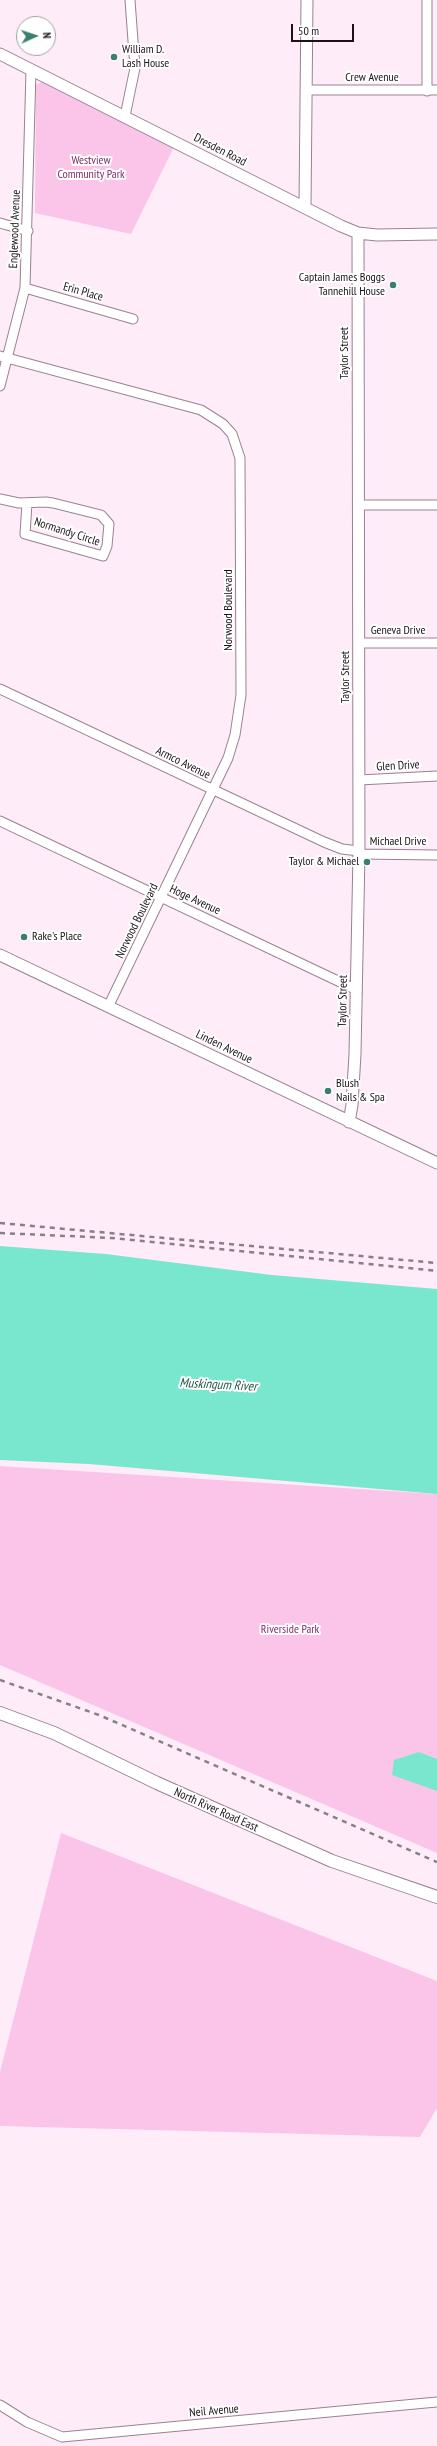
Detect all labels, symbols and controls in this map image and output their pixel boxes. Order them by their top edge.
north arrow [16,16,56,56]
scale bar [293,16,356,42]
text: 50 m [298,23,319,38]
text: N [40,32,54,39]
place label: William D. Lash House [122,43,169,71]
marker: William D. Lash House [109,52,119,62]
street label: Crew Avenue [345,71,399,85]
street label: Dresden Road [191,131,249,169]
park label: Westview Community Park [57,154,125,182]
street label: Englewood Avenue [6,189,24,269]
place label: Captain James Boggs Tannehill House [299,271,385,299]
street label: Erin Place [61,279,105,305]
marker: Captain James Boggs Tannehill House [388,280,398,290]
street label: Taylor Street [338,327,352,379]
street label: Normandy Circle [32,515,102,549]
street label: Norwood Boulevard [222,569,236,651]
street label: Geneva Drive [371,624,425,638]
street label: Taylor Street [339,651,353,703]
street label: Armco Avenue [153,744,213,782]
street label: Glen Drive [376,758,420,774]
street label: Michael Drive [370,835,426,849]
place label: Taylor & Michael [289,855,359,869]
marker: Taylor & Michael [362,857,372,867]
street label: Norwood Boulevard [113,881,161,961]
street label: Hoge Avenue [167,882,223,918]
place label: Rake's Place [32,930,82,944]
marker: Rake's Place [19,932,29,942]
street label: Taylor Street [335,975,351,1027]
street label: Linden Avenue [193,1027,255,1067]
place label: Blush Nails & Spa [336,1077,385,1105]
marker: Blush Nails & Spa [323,1086,333,1096]
water label: Muskingum River [179,1375,257,1395]
park label: Riverside Park [261,1623,319,1637]
street label: North River Road East [172,1785,260,1835]
street label: Neil Avenue [189,2402,239,2420]

